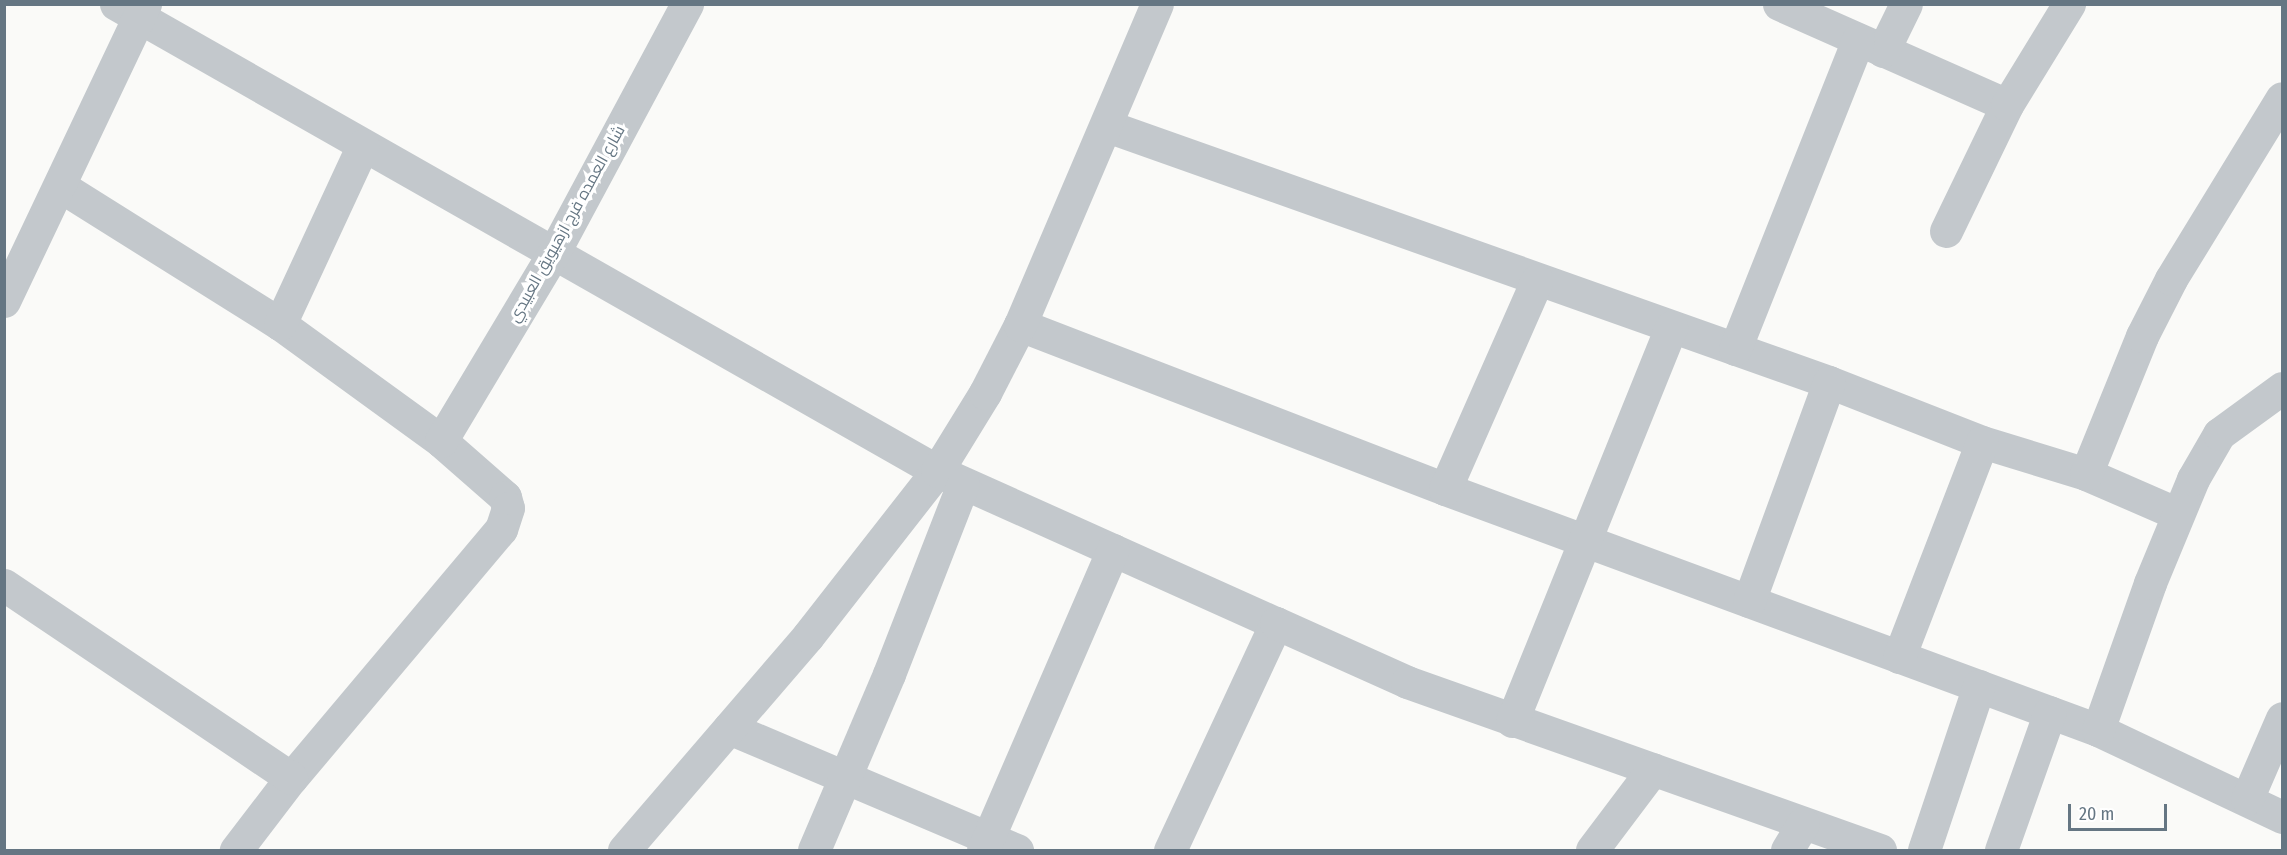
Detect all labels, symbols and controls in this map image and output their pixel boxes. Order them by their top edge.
street label: شارع العمده فرج ازهيويق العبيدي [505,122,629,326]
scale bar [2071,792,2170,830]
text: 20 m [2079,803,2114,825]

